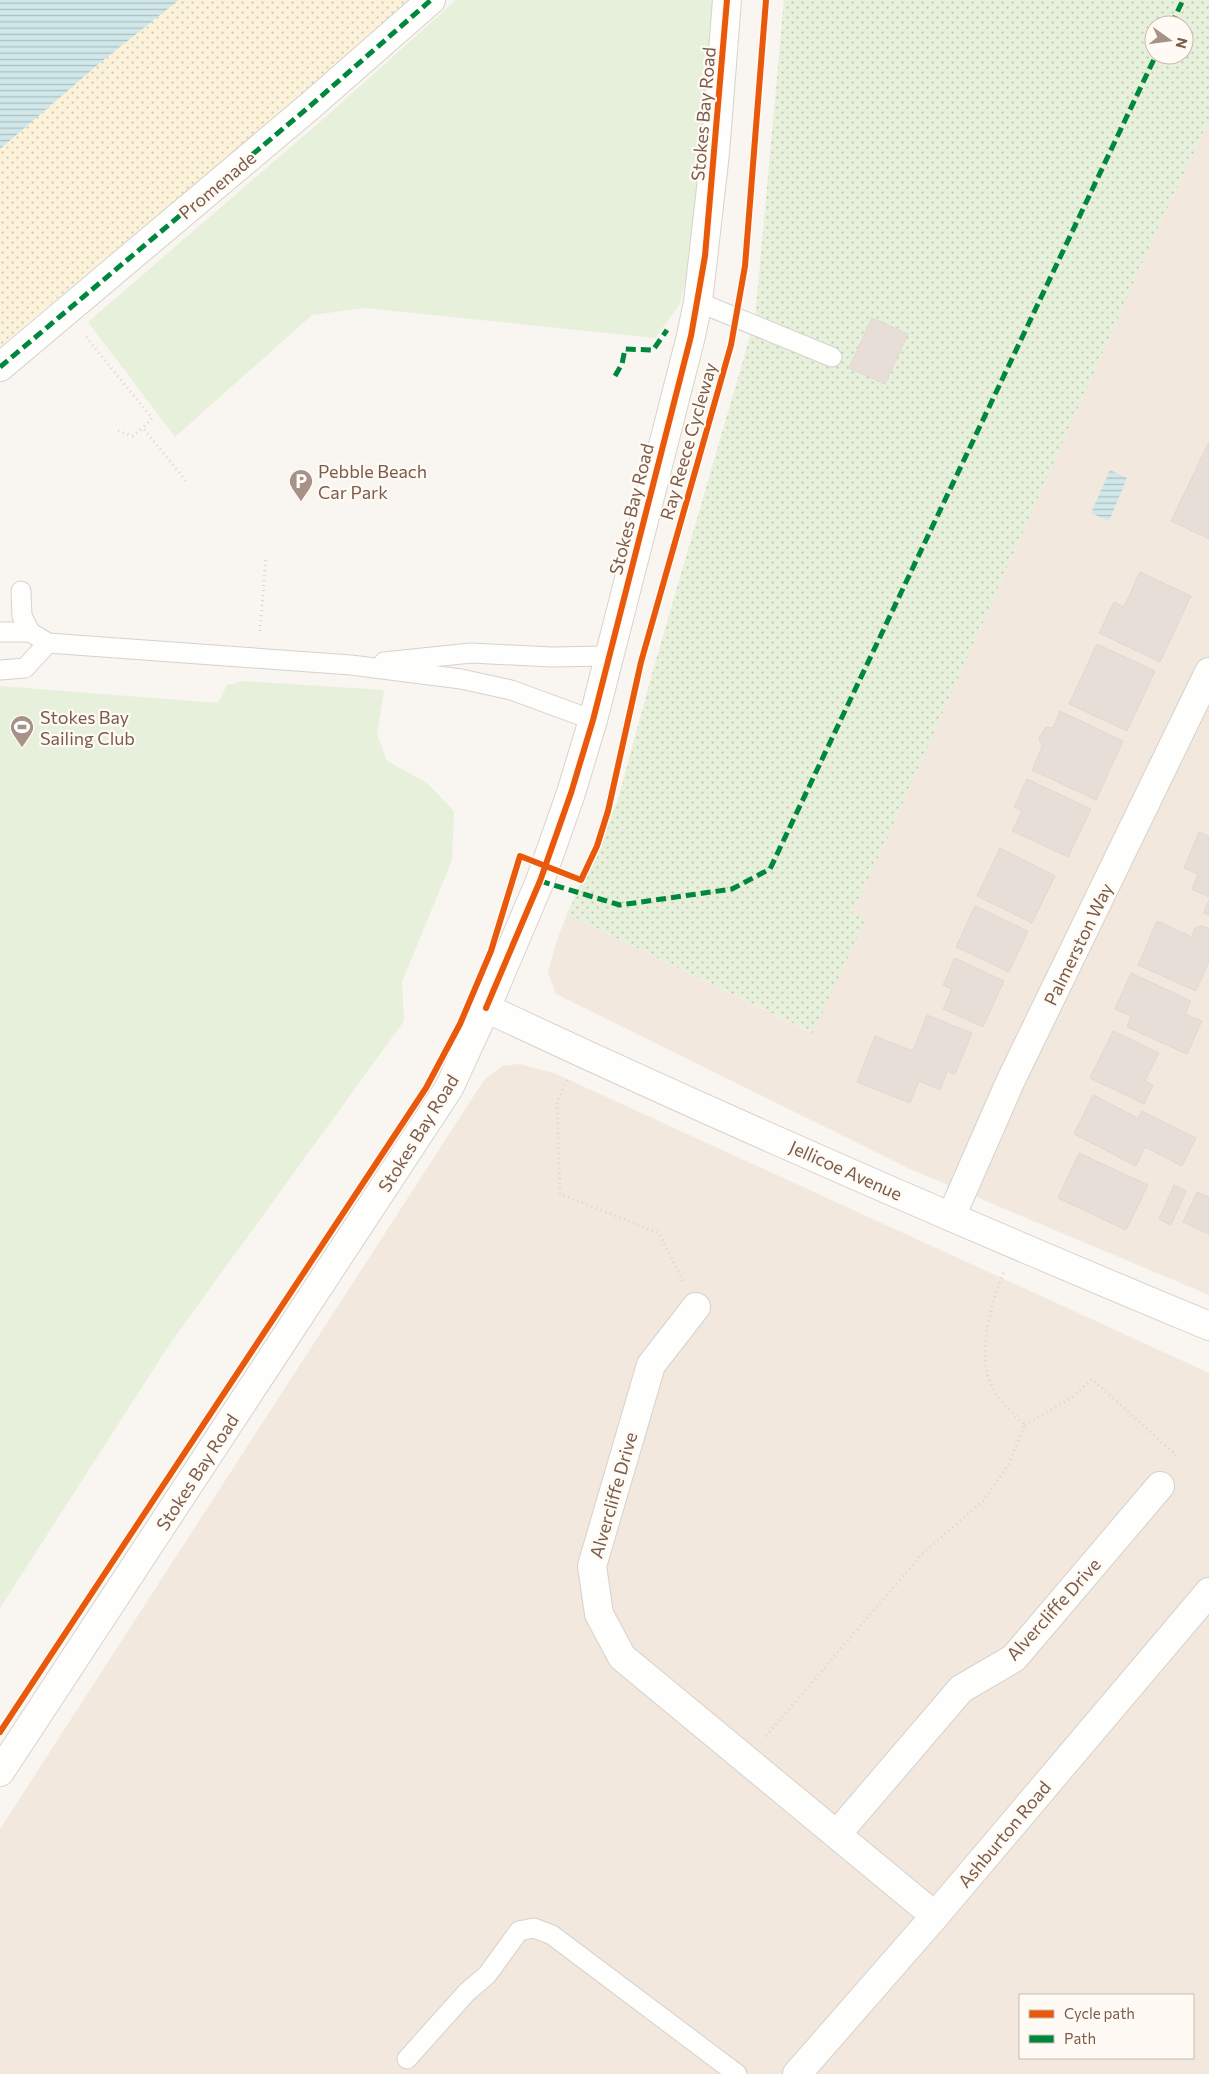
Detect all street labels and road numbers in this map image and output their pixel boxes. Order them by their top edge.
street label: Stokes Bay Road [686,46,720,182]
street label: Promenade [174,146,260,224]
street label: Ray Reece Cycleway [655,360,721,522]
street label: Stokes Bay Road [604,441,658,577]
street label: Palmerston Way [1039,879,1117,1009]
street label: Stokes Bay Road [373,1070,463,1196]
street label: Jellicoe Avenue [786,1135,906,1205]
street label: Stokes Bay Road [151,1410,243,1534]
street label: Alvercliffe Drive [584,1429,642,1561]
street label: Alvercliffe Drive [1001,1553,1105,1665]
street label: Ashburton Road [953,1776,1055,1892]

